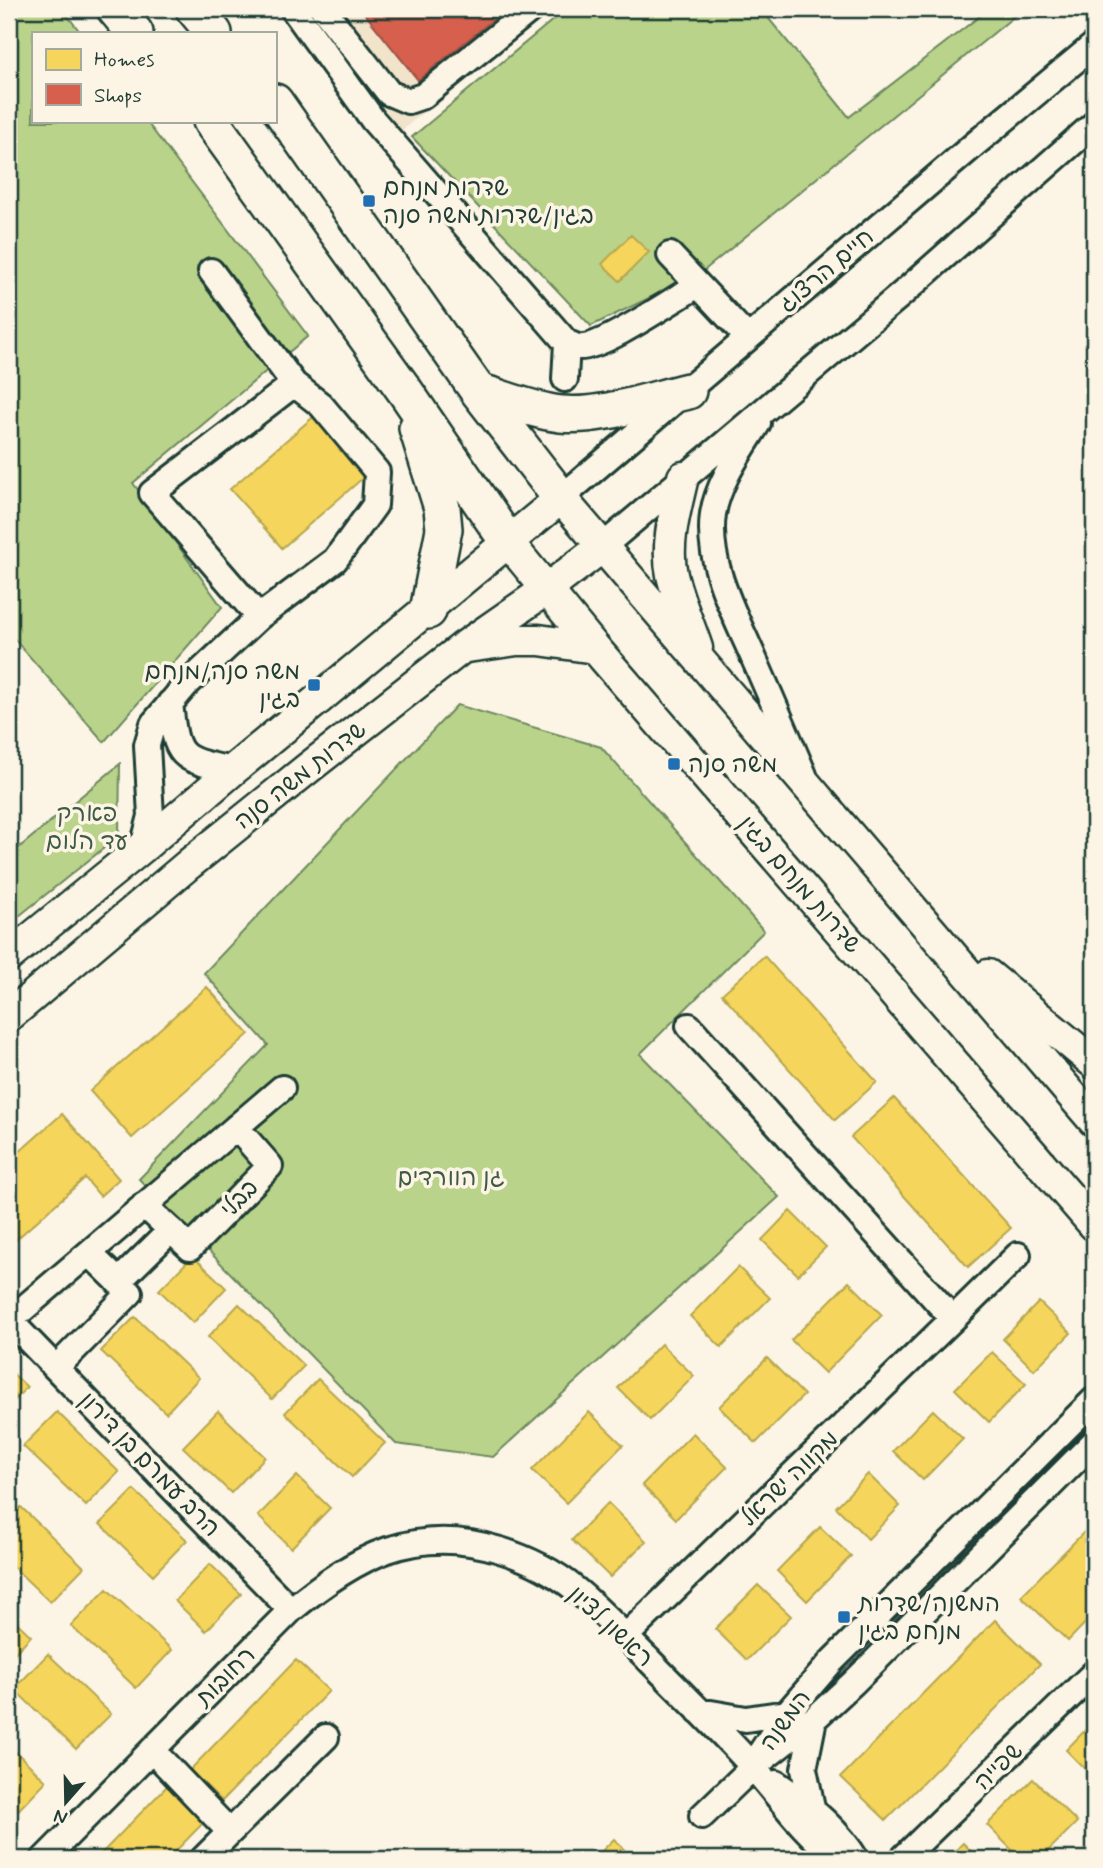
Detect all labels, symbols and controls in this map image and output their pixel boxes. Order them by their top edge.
legend [32,32,276,122]
text: Homes [94,46,154,74]
text: Shops [94,82,142,110]
place label: שדרות מנחם בגין/שדרות משה סנה [383,173,594,232]
marker: שדרות מנחם בגין/שדרות משה סנה [361,193,377,209]
street label: חיים הרצוג [773,222,881,320]
place label: משה סנה/מנחם בגין [145,657,300,716]
marker: משה סנה/מנחם בגין [306,677,322,693]
street label: שדרות משה סנה [229,715,373,837]
place label: משה סנה [688,750,777,781]
marker: משה סנה [666,756,682,772]
park label: פארק עד הלום [46,799,128,858]
street label: שדרות מנחם בגין [730,809,868,961]
park label: גן הוורדים [397,1163,505,1194]
street label: בבלי [214,1173,266,1225]
street label: הרב עמרם בן דירון [72,1386,226,1544]
street label: מקווה ישראל [734,1424,846,1534]
street label: ראשון לציון [561,1580,659,1675]
place label: המשנה/שדרות מנחם בגין [856,1589,1000,1648]
marker: המשנה/שדרות מנחם בגין [836,1609,852,1625]
street label: רחובות [188,1640,263,1715]
street label: המשנה [754,1684,819,1758]
street label: שפייה [968,1736,1030,1798]
north arrow [32,1766,102,1836]
text: N [50,1803,71,1830]

